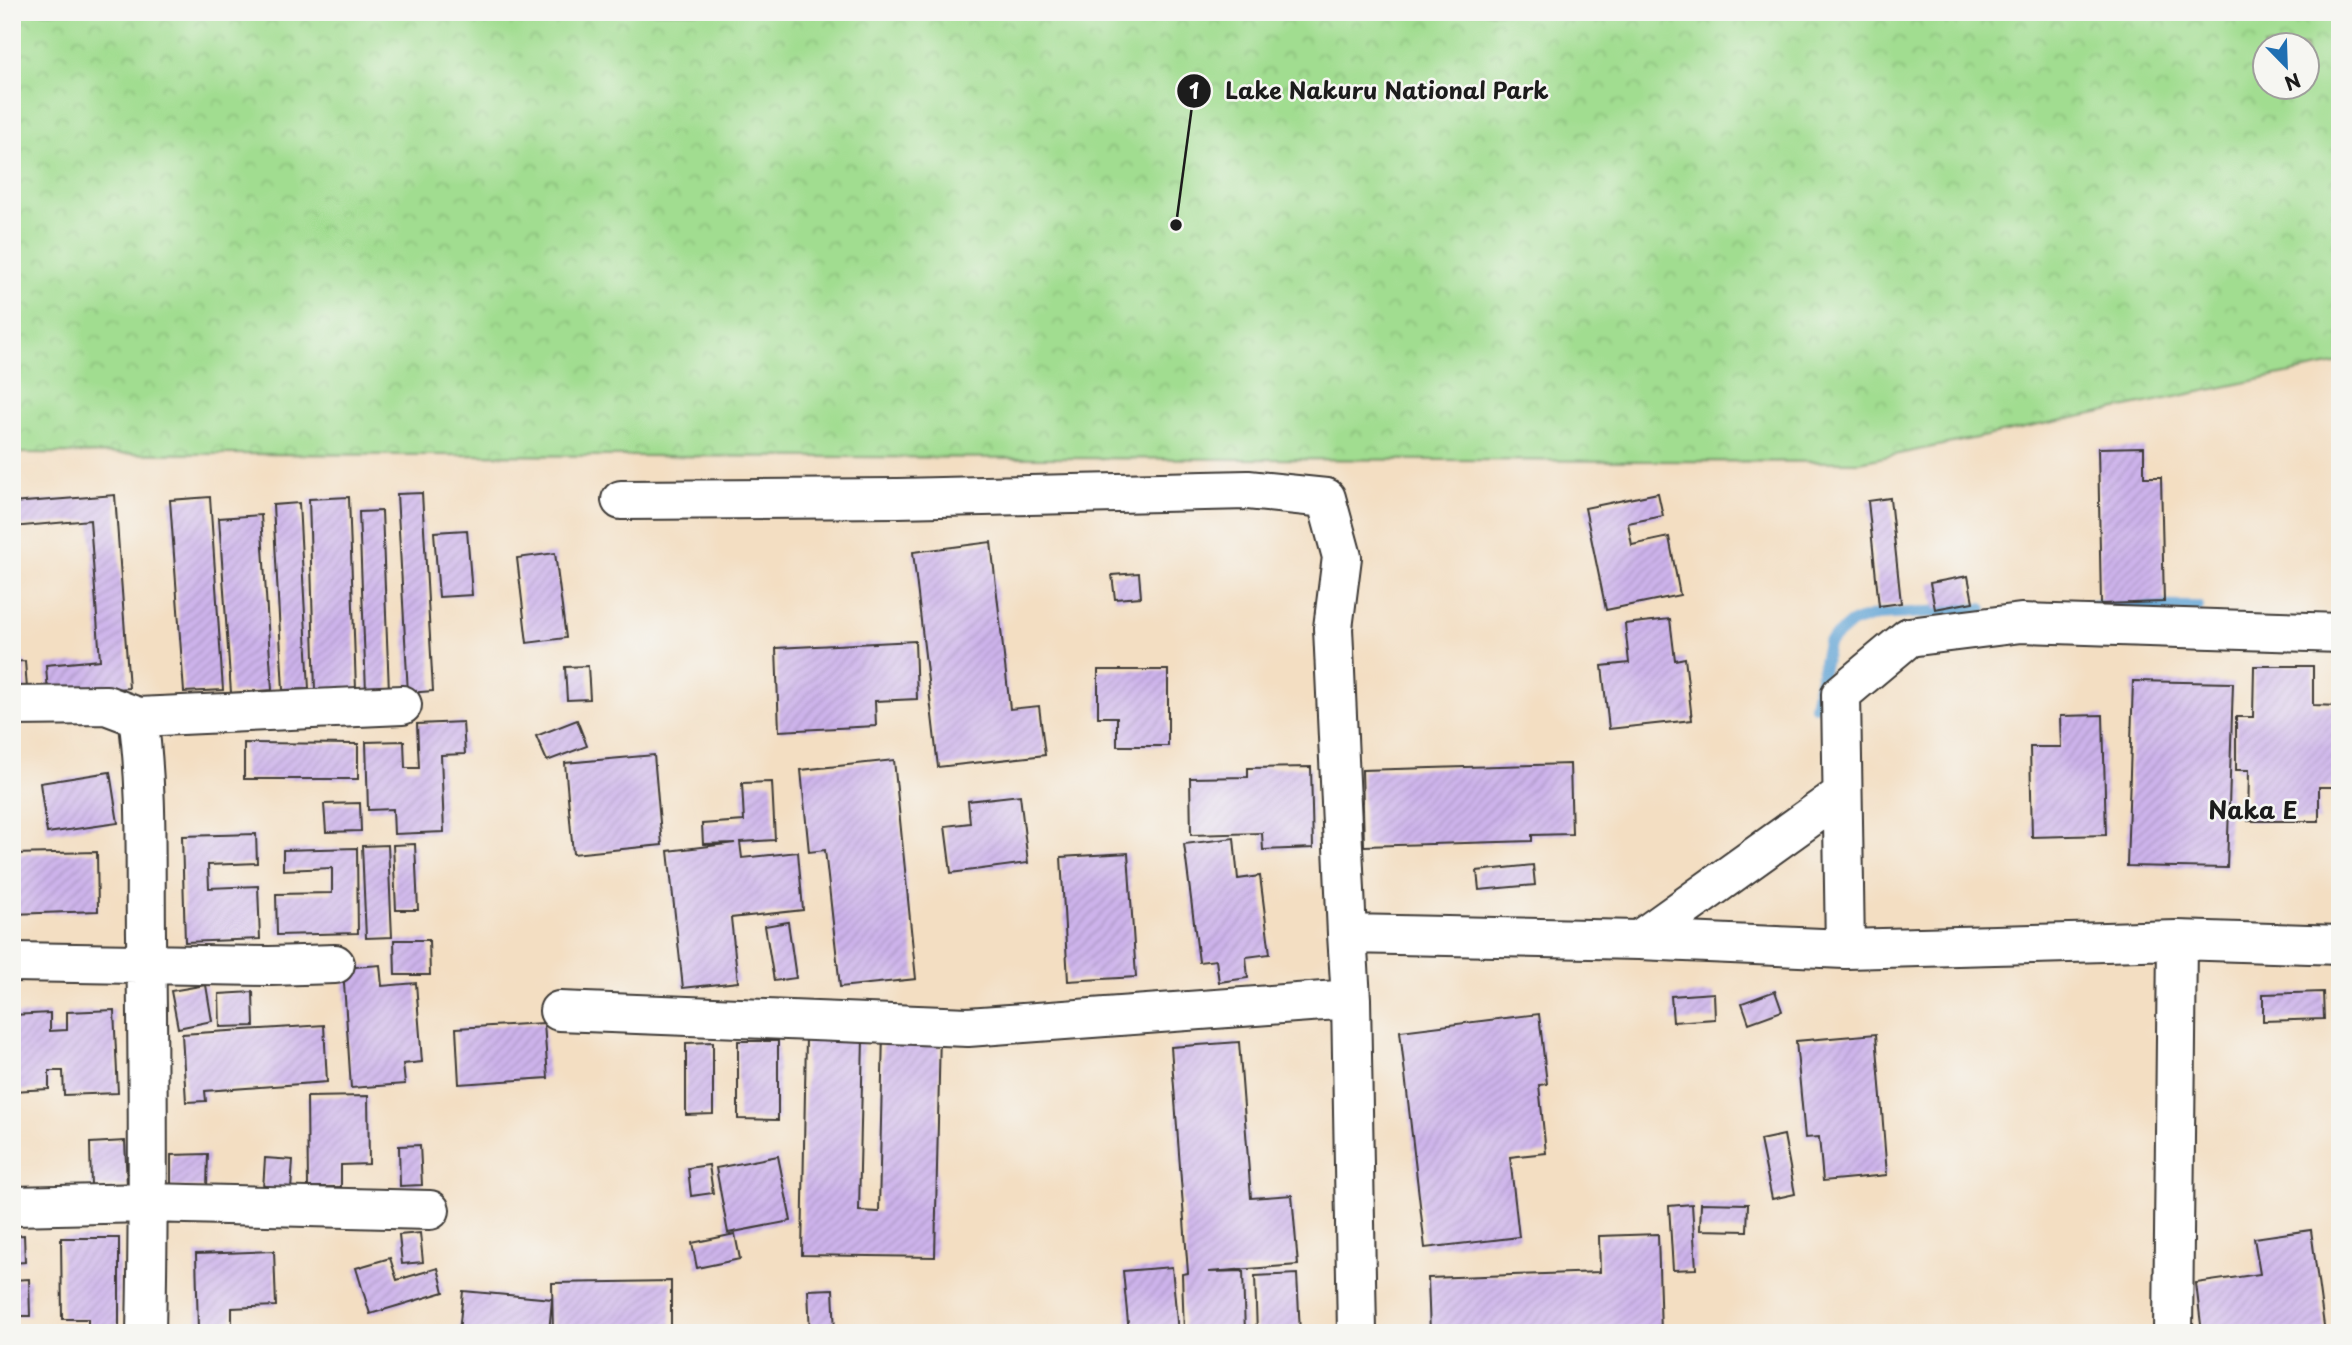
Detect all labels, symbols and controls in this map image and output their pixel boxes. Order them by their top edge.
north arrow [2250,32,2320,102]
text: N [2281,67,2305,98]
callout: Lake Nakuru National Park [1176,69,1563,113]
text: Lake Nakuru National Park [1225,72,1549,107]
text: 1 [1189,74,1199,106]
district label: Naka E [2208,791,2298,827]

